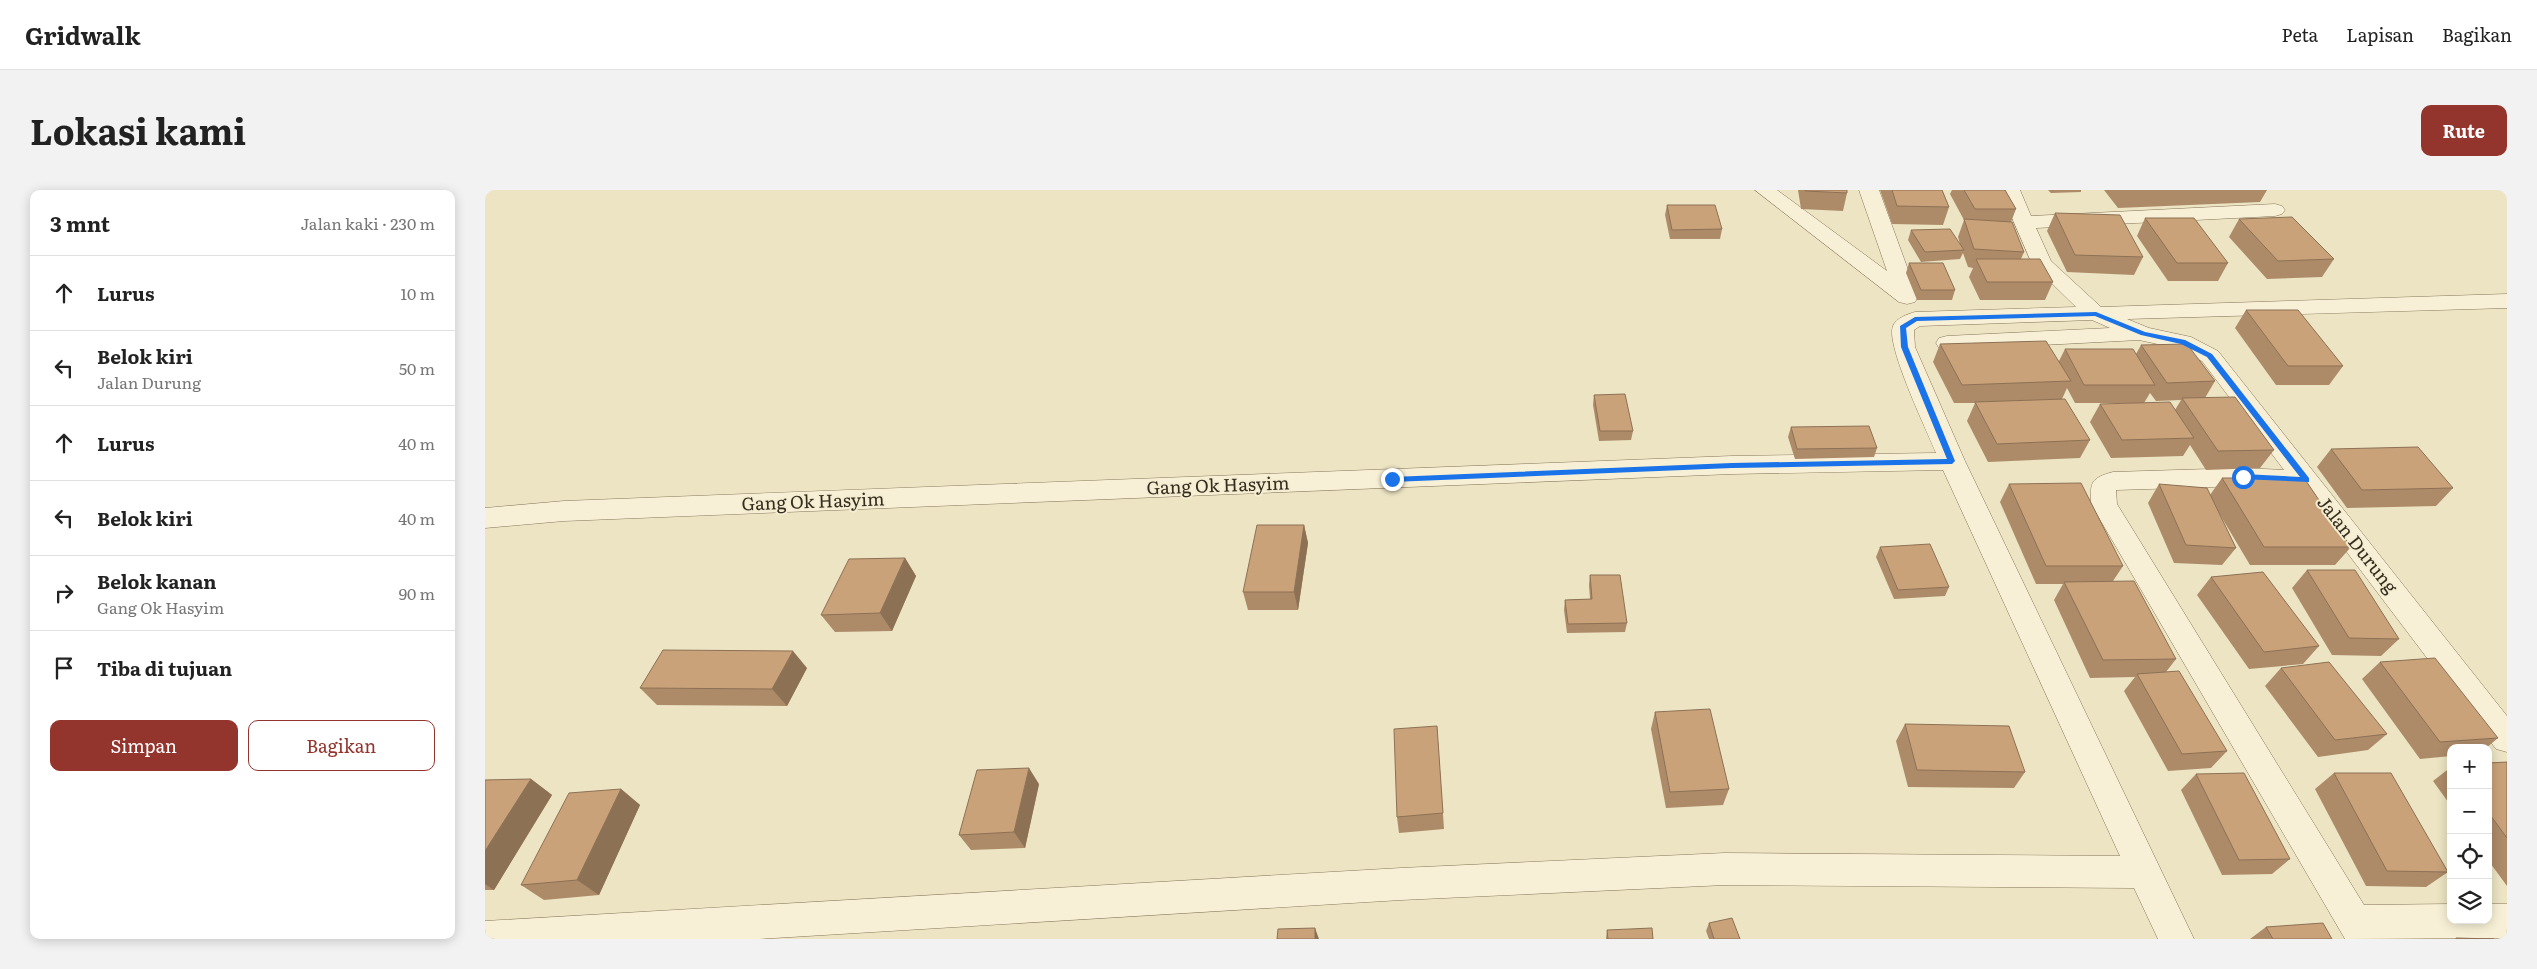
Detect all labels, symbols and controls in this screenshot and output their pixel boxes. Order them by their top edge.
text: Gridwalk [25,17,141,52]
text: Peta [2282,21,2318,48]
text: Lapisan [2346,21,2414,48]
text: Bagikan [2442,21,2512,48]
text: Lokasi kami [30,104,246,156]
button: Rute [2421,105,2507,156]
text: 3 mnt [50,207,110,238]
text: Jalan kaki · 230 m [301,211,435,235]
icon: ahead [50,279,78,307]
text: Lurus [97,279,154,307]
text: 10 m [401,281,435,305]
text: Belok kiri [97,342,193,370]
icon: left [50,354,78,382]
text: 50 m [399,356,435,380]
text: Jalan Durung [97,370,201,394]
icon: ahead [50,429,78,457]
text: Lurus [97,429,154,457]
text: 40 m [398,431,435,455]
route start [2232,466,2255,489]
route end [1381,468,1404,491]
street label: Gang Ok Hasyim [1146,469,1290,500]
street label: Gang Ok Hasyim [741,485,885,516]
street label: Jalan Durung [2311,490,2405,599]
icon: left [50,504,78,532]
text: Belok kiri [97,504,193,532]
text: 40 m [398,506,435,530]
text: Belok kanan [97,567,216,595]
icon: right [50,579,78,607]
text: 90 m [399,581,435,605]
text: Gang Ok Hasyim [97,595,224,619]
icon: arrive [50,654,78,682]
text: Tiba di tujuan [97,654,232,682]
button: Simpan [50,720,238,771]
button: Bagikan [248,720,435,771]
map controls [2447,744,2492,924]
button: + [2447,744,2492,789]
button: − [2447,789,2492,834]
button: locate [2447,834,2492,879]
button: layers [2447,879,2492,924]

